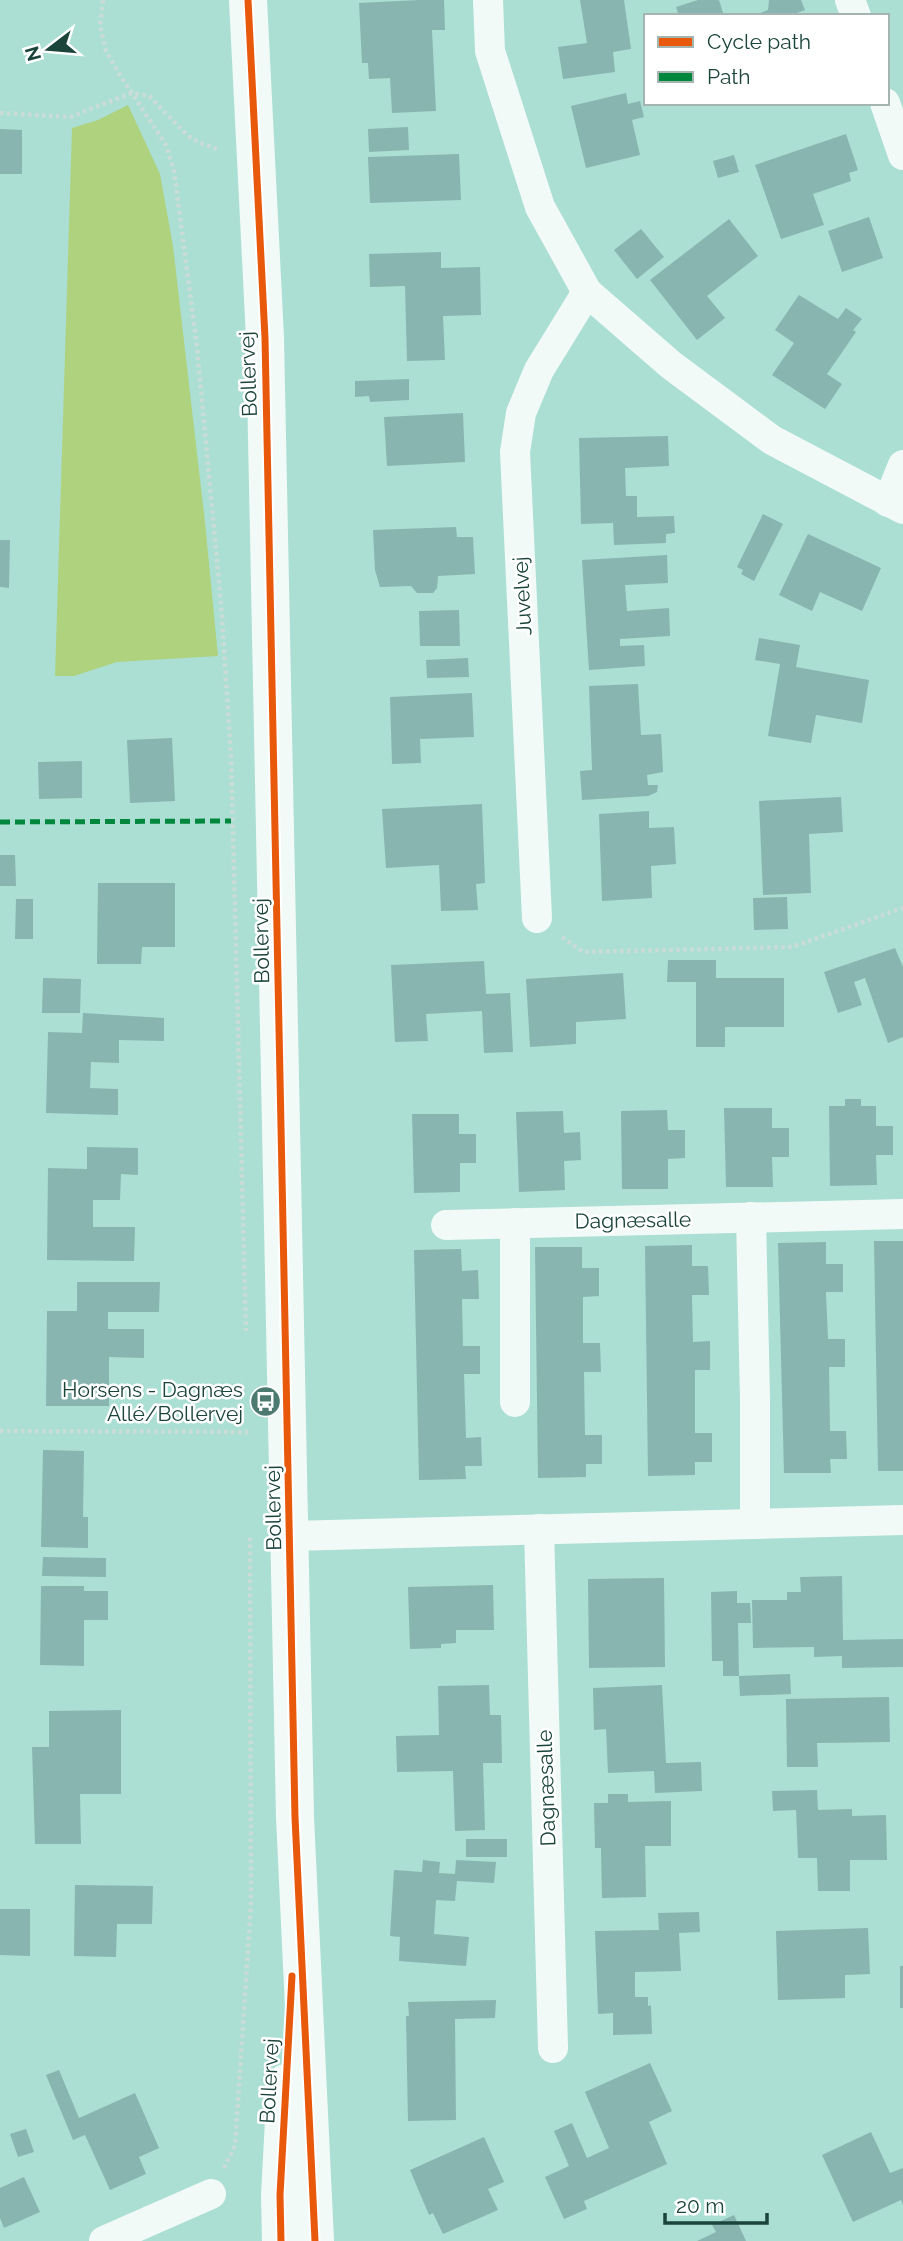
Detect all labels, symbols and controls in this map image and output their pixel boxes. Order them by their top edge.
north arrow [14,14,84,84]
legend [644,14,889,105]
text: Cycle path [707,29,811,54]
text: N [20,44,45,64]
text: Path [707,64,751,89]
street label: Bollervej [234,331,262,417]
street label: Juvelvej [507,556,537,636]
street label: Bollervej [248,898,274,984]
street label: Dagnæsalle [575,1206,691,1234]
place label: Horsens - Dagnæs Allé/Bollervej [62,1377,243,1426]
bus stop icon: Horsens - Dagnæs Allé/Bollervej [249,1384,283,1418]
street label: Bollervej [260,1465,286,1551]
street label: Dagnæsalle [531,1729,561,1847]
street label: Bollervej [254,2038,284,2124]
scale bar [665,2182,766,2226]
text: 20 m [676,2193,724,2218]

